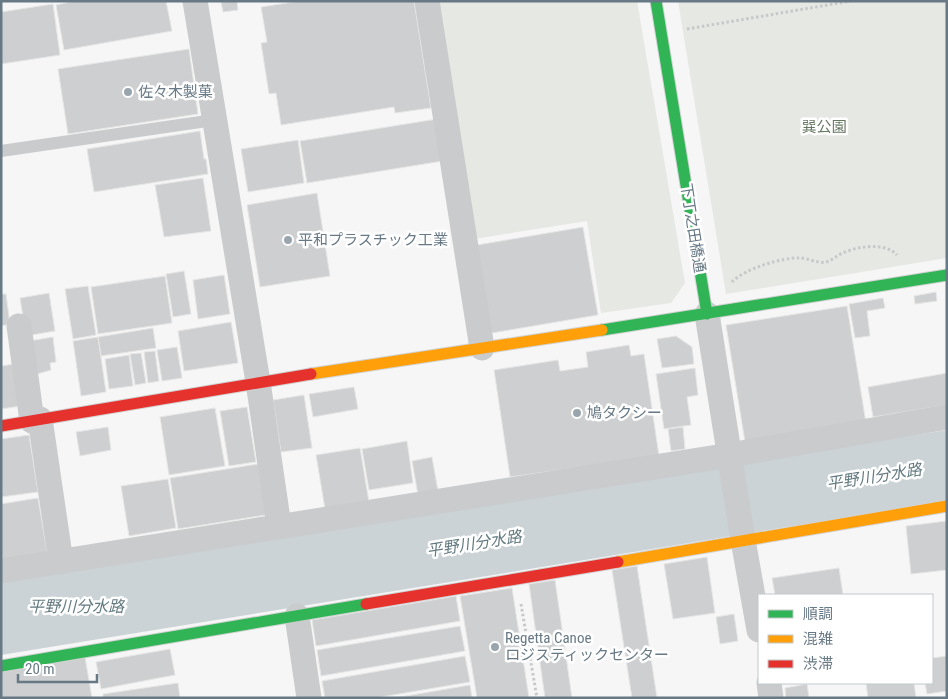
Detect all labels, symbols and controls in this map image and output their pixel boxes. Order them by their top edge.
place label: 佐々木製菓 [138,83,213,101]
marker: 佐々木製菓 [122,86,134,98]
park label: 巽公園 [801,118,847,136]
street label: 下丁之田橋通 [677,182,709,274]
place label: 平和プラスチック工業 [298,231,448,249]
marker: 平和プラスチック工業 [282,234,294,246]
place label: 鳩タクシー [587,404,662,422]
marker: 鳩タクシー [571,407,583,419]
water label: 平野川分水路 [825,459,925,493]
water label: 平野川分水路 [425,526,525,560]
legend [758,594,933,684]
water label: 平野川分水路 [28,597,126,616]
text: 順調 [803,605,833,623]
place label: Regetta Canoe ロジスティックセンター [505,629,669,664]
text: 混雑 [803,630,833,648]
marker: Regetta Canoe ロジスティックセンター [489,641,501,653]
scale bar [18,652,96,684]
text: 渋滞 [803,655,833,673]
text: 20 m [25,660,55,678]

